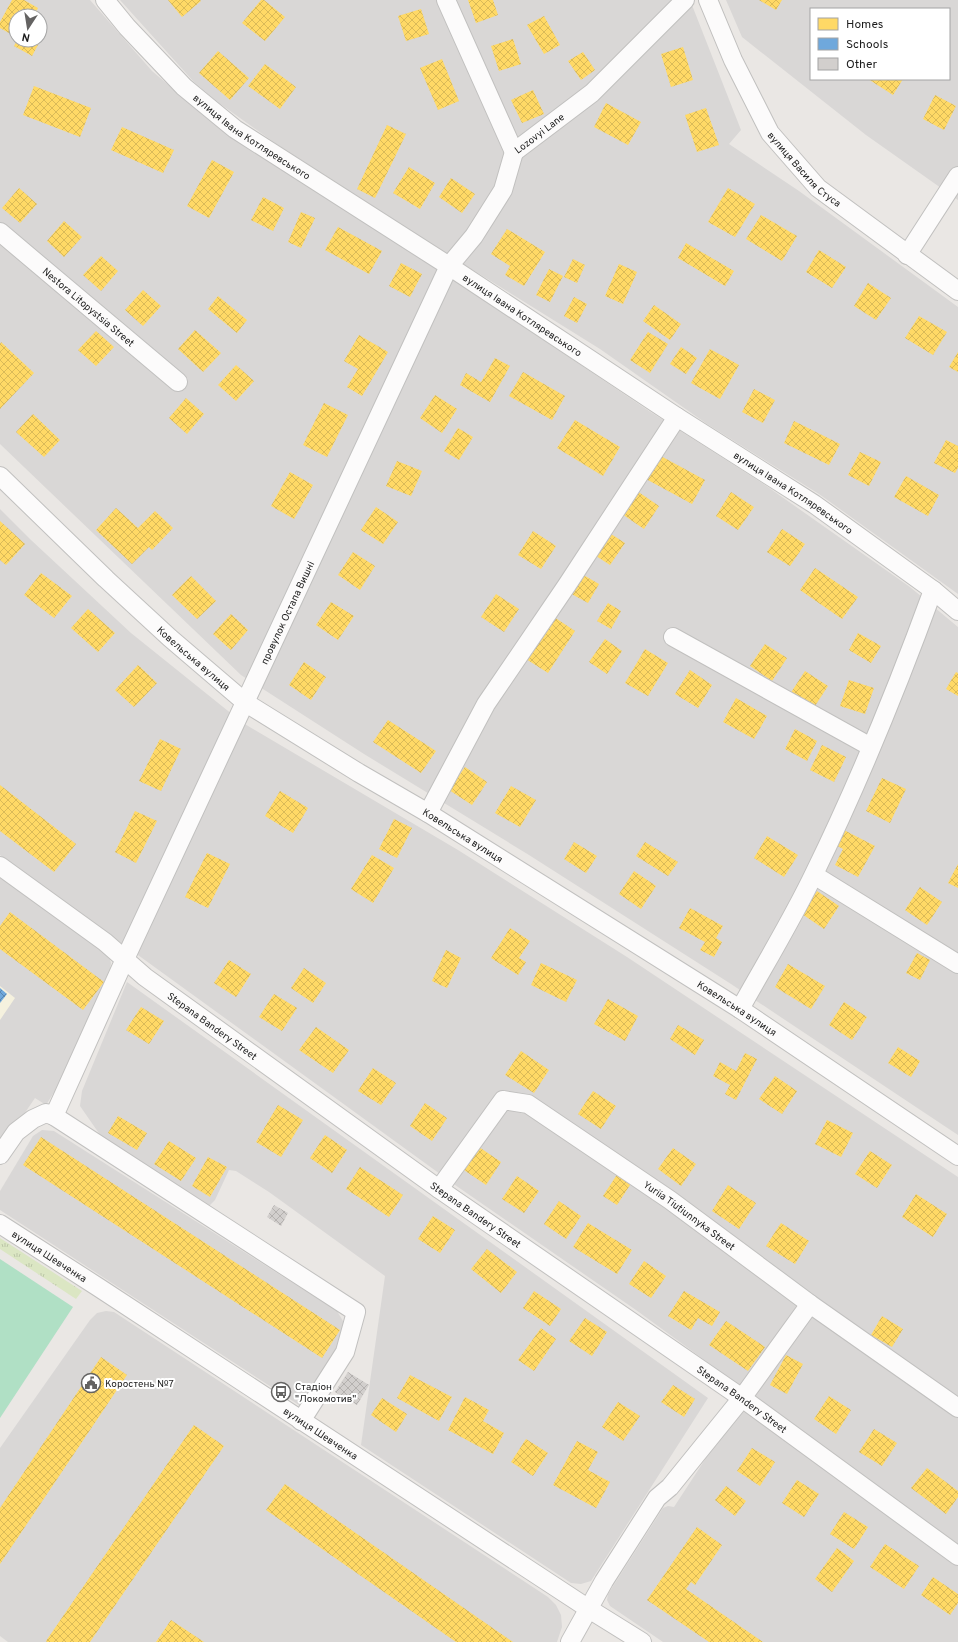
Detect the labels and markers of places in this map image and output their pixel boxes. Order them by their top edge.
public building icon: Коростень №7 [80,1372,102,1394]
place label: Коростень №7 [105,1378,174,1391]
bus stop icon: Стадіон "Локомотив" [270,1381,292,1403]
place label: Стадіон "Локомотив" [295,1381,356,1406]

